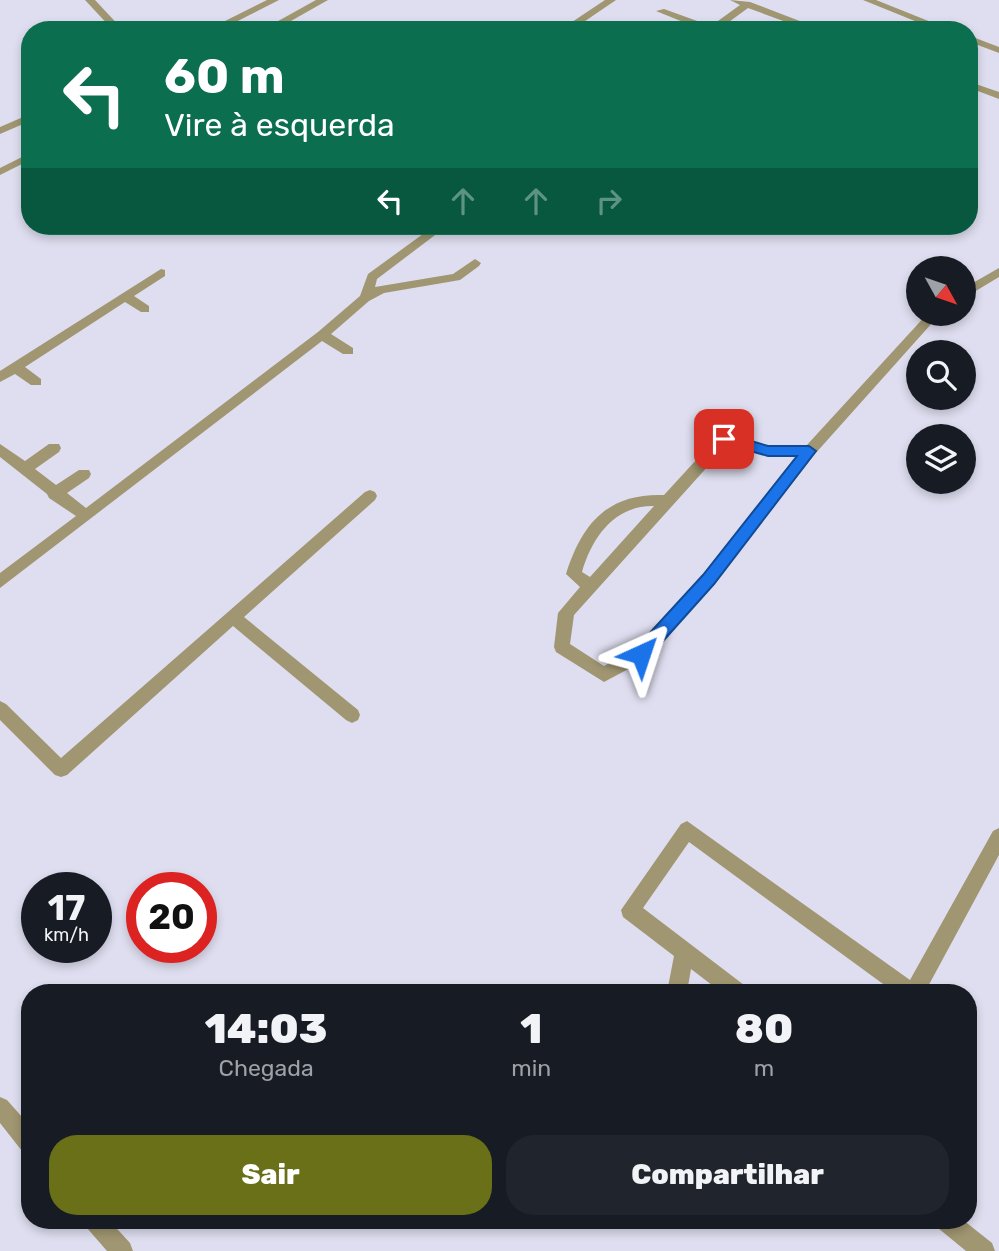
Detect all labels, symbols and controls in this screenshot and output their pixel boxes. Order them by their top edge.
text: 60 m [164,47,285,105]
icon: left [49,49,140,140]
text: Vire à esquerda [164,106,395,144]
icon: left [371,182,409,220]
icon: ahead [444,182,482,220]
icon: ahead [517,182,555,220]
icon: right [590,182,628,220]
north arrow [906,256,976,326]
map controls [906,256,976,494]
button: search [906,340,976,410]
pin [694,409,754,469]
icon: arrive [705,420,743,458]
button: layers [906,424,976,494]
position arrow [604,617,678,691]
speed limit sign: 20 [126,872,217,963]
text: 17 [48,887,85,929]
text: km/h [44,924,89,946]
text: 14:03 [205,1004,328,1054]
text: 1 [520,1004,542,1054]
text: 80 [735,1004,793,1054]
text: Chegada [219,1054,314,1082]
text: min [511,1054,551,1082]
text: m [754,1054,774,1082]
button: Sair [49,1135,492,1215]
button: Compartilhar [506,1135,949,1215]

